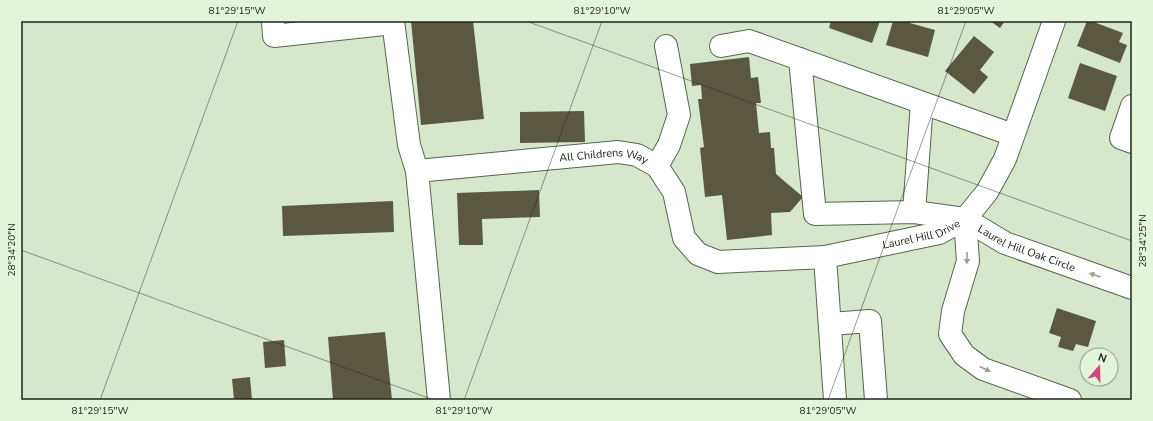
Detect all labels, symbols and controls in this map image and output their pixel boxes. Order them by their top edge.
text: 81°29'15"W [209,4,265,18]
text: 81°29'10"W [574,4,630,18]
text: 81°29'05"W [938,4,994,18]
street label: All Childrens Way [559,145,651,168]
text: 28°34'25"N [1136,214,1150,268]
street label: Laurel Hill Drive [881,216,963,253]
street label: Laurel Hill Oak Circle [975,221,1078,275]
text: 28°34'20"N [5,223,19,277]
one-way arrow [964,252,970,265]
one-way arrow [1089,272,1101,278]
north arrow [1079,347,1119,387]
text: N [1096,350,1109,367]
one-way arrow [980,366,991,372]
text: 81°29'15"W [72,404,128,418]
text: 81°29'10"W [436,404,492,418]
text: 81°29'05"W [800,404,856,418]

